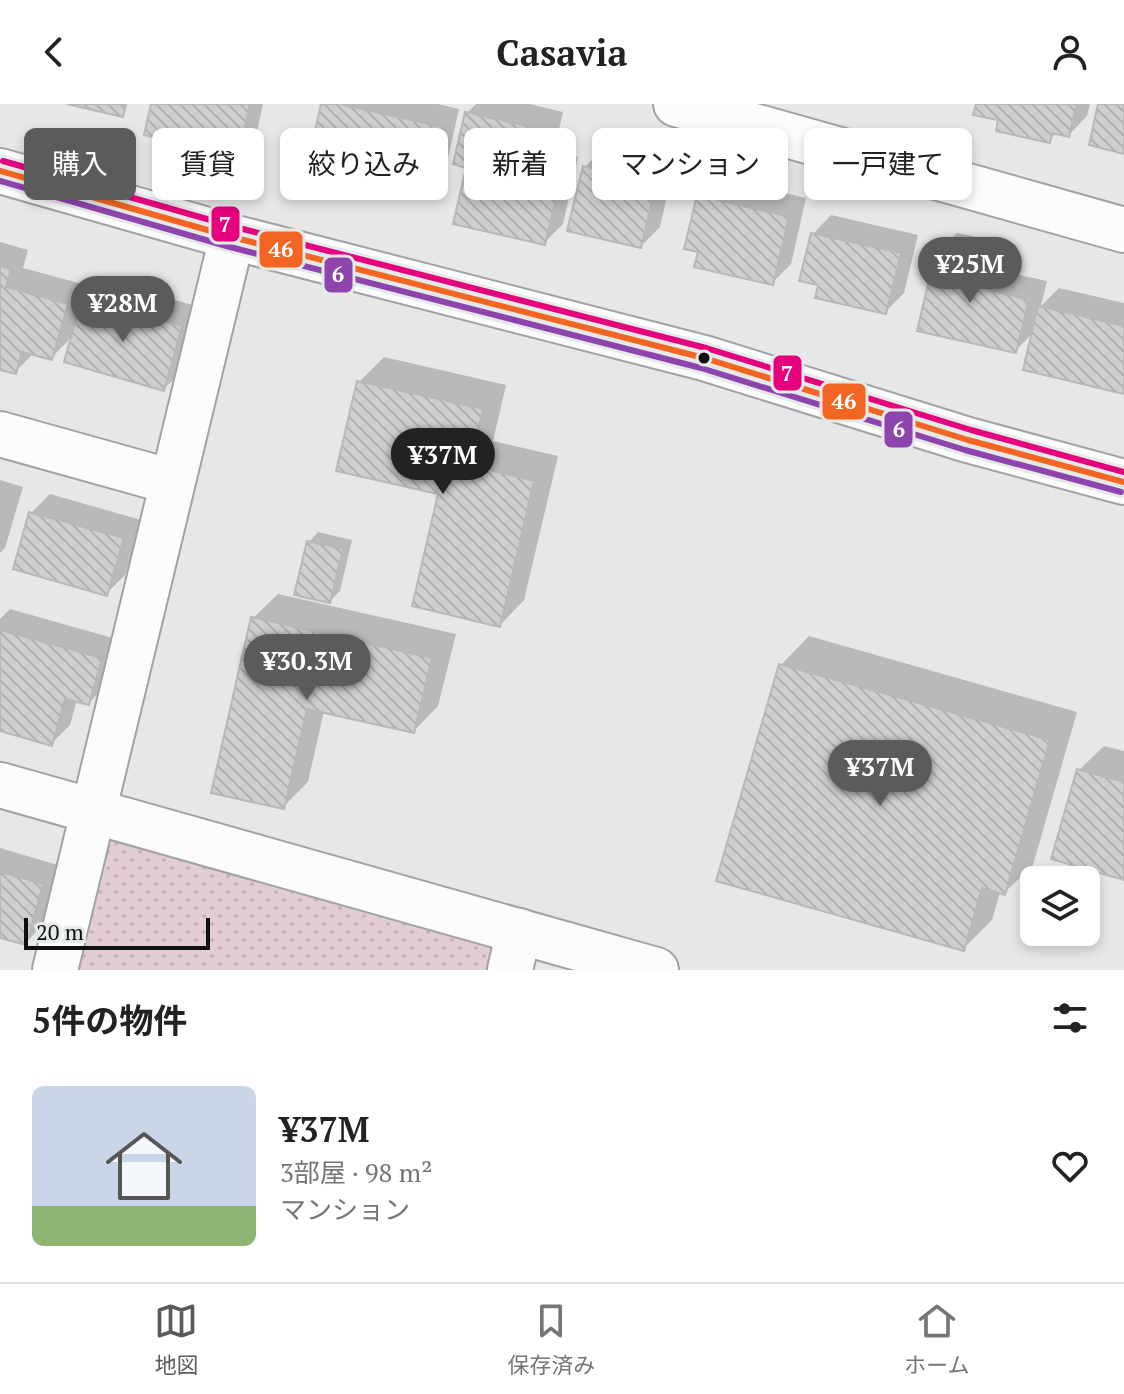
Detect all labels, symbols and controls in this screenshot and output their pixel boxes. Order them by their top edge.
text: Casavia [496,29,628,76]
icon: back [32,30,76,74]
icon: person [1048,30,1092,74]
chip: 購入 [24,128,136,200]
chip: 賃貸 [152,128,264,200]
chip: 絞り込み [280,128,448,200]
chip: 新着 [464,128,576,200]
chip: マンション [592,128,788,200]
chip: 一戸建て [804,128,972,200]
line badge: 7 [210,205,241,243]
text: 7 [219,209,231,238]
line badge: 46 [258,230,304,269]
text: 46 [269,234,293,263]
pin: ¥25M [923,237,1017,305]
text: ¥25M [936,246,1004,280]
line badge: 6 [323,256,354,294]
text: 6 [332,259,344,288]
pin: ¥28M [76,276,170,344]
text: ¥28M [89,285,157,319]
unlabelled marker [696,350,712,366]
line badge: 7 [772,354,803,392]
text: 7 [781,358,793,387]
line badge: 46 [821,382,867,421]
text: 46 [832,386,856,415]
line badge: 6 [883,410,914,449]
text: 6 [893,414,905,443]
pin: ¥37M [396,428,490,496]
text: ¥37M [409,437,477,471]
pin: ¥30.3M [242,634,372,702]
text: ¥30.3M [262,643,352,677]
pin: ¥37M [833,740,927,808]
text: ¥37M [846,749,914,783]
map controls [1020,866,1100,946]
button: layers [1020,866,1100,946]
scale bar [24,914,210,950]
text: 20 m [36,917,84,946]
icon: filters [1048,996,1092,1040]
text: 5件の物件 [32,998,187,1043]
text: ¥37M [280,1107,369,1152]
icon: home [96,1118,192,1214]
icon: heart [1048,1144,1092,1188]
text: 3部屋 · 98 m² [280,1155,432,1189]
text: マンション [280,1192,410,1226]
tab: 地図 [154,1299,198,1379]
tab: 保存済み [507,1299,595,1379]
tab: ホーム [904,1299,970,1379]

